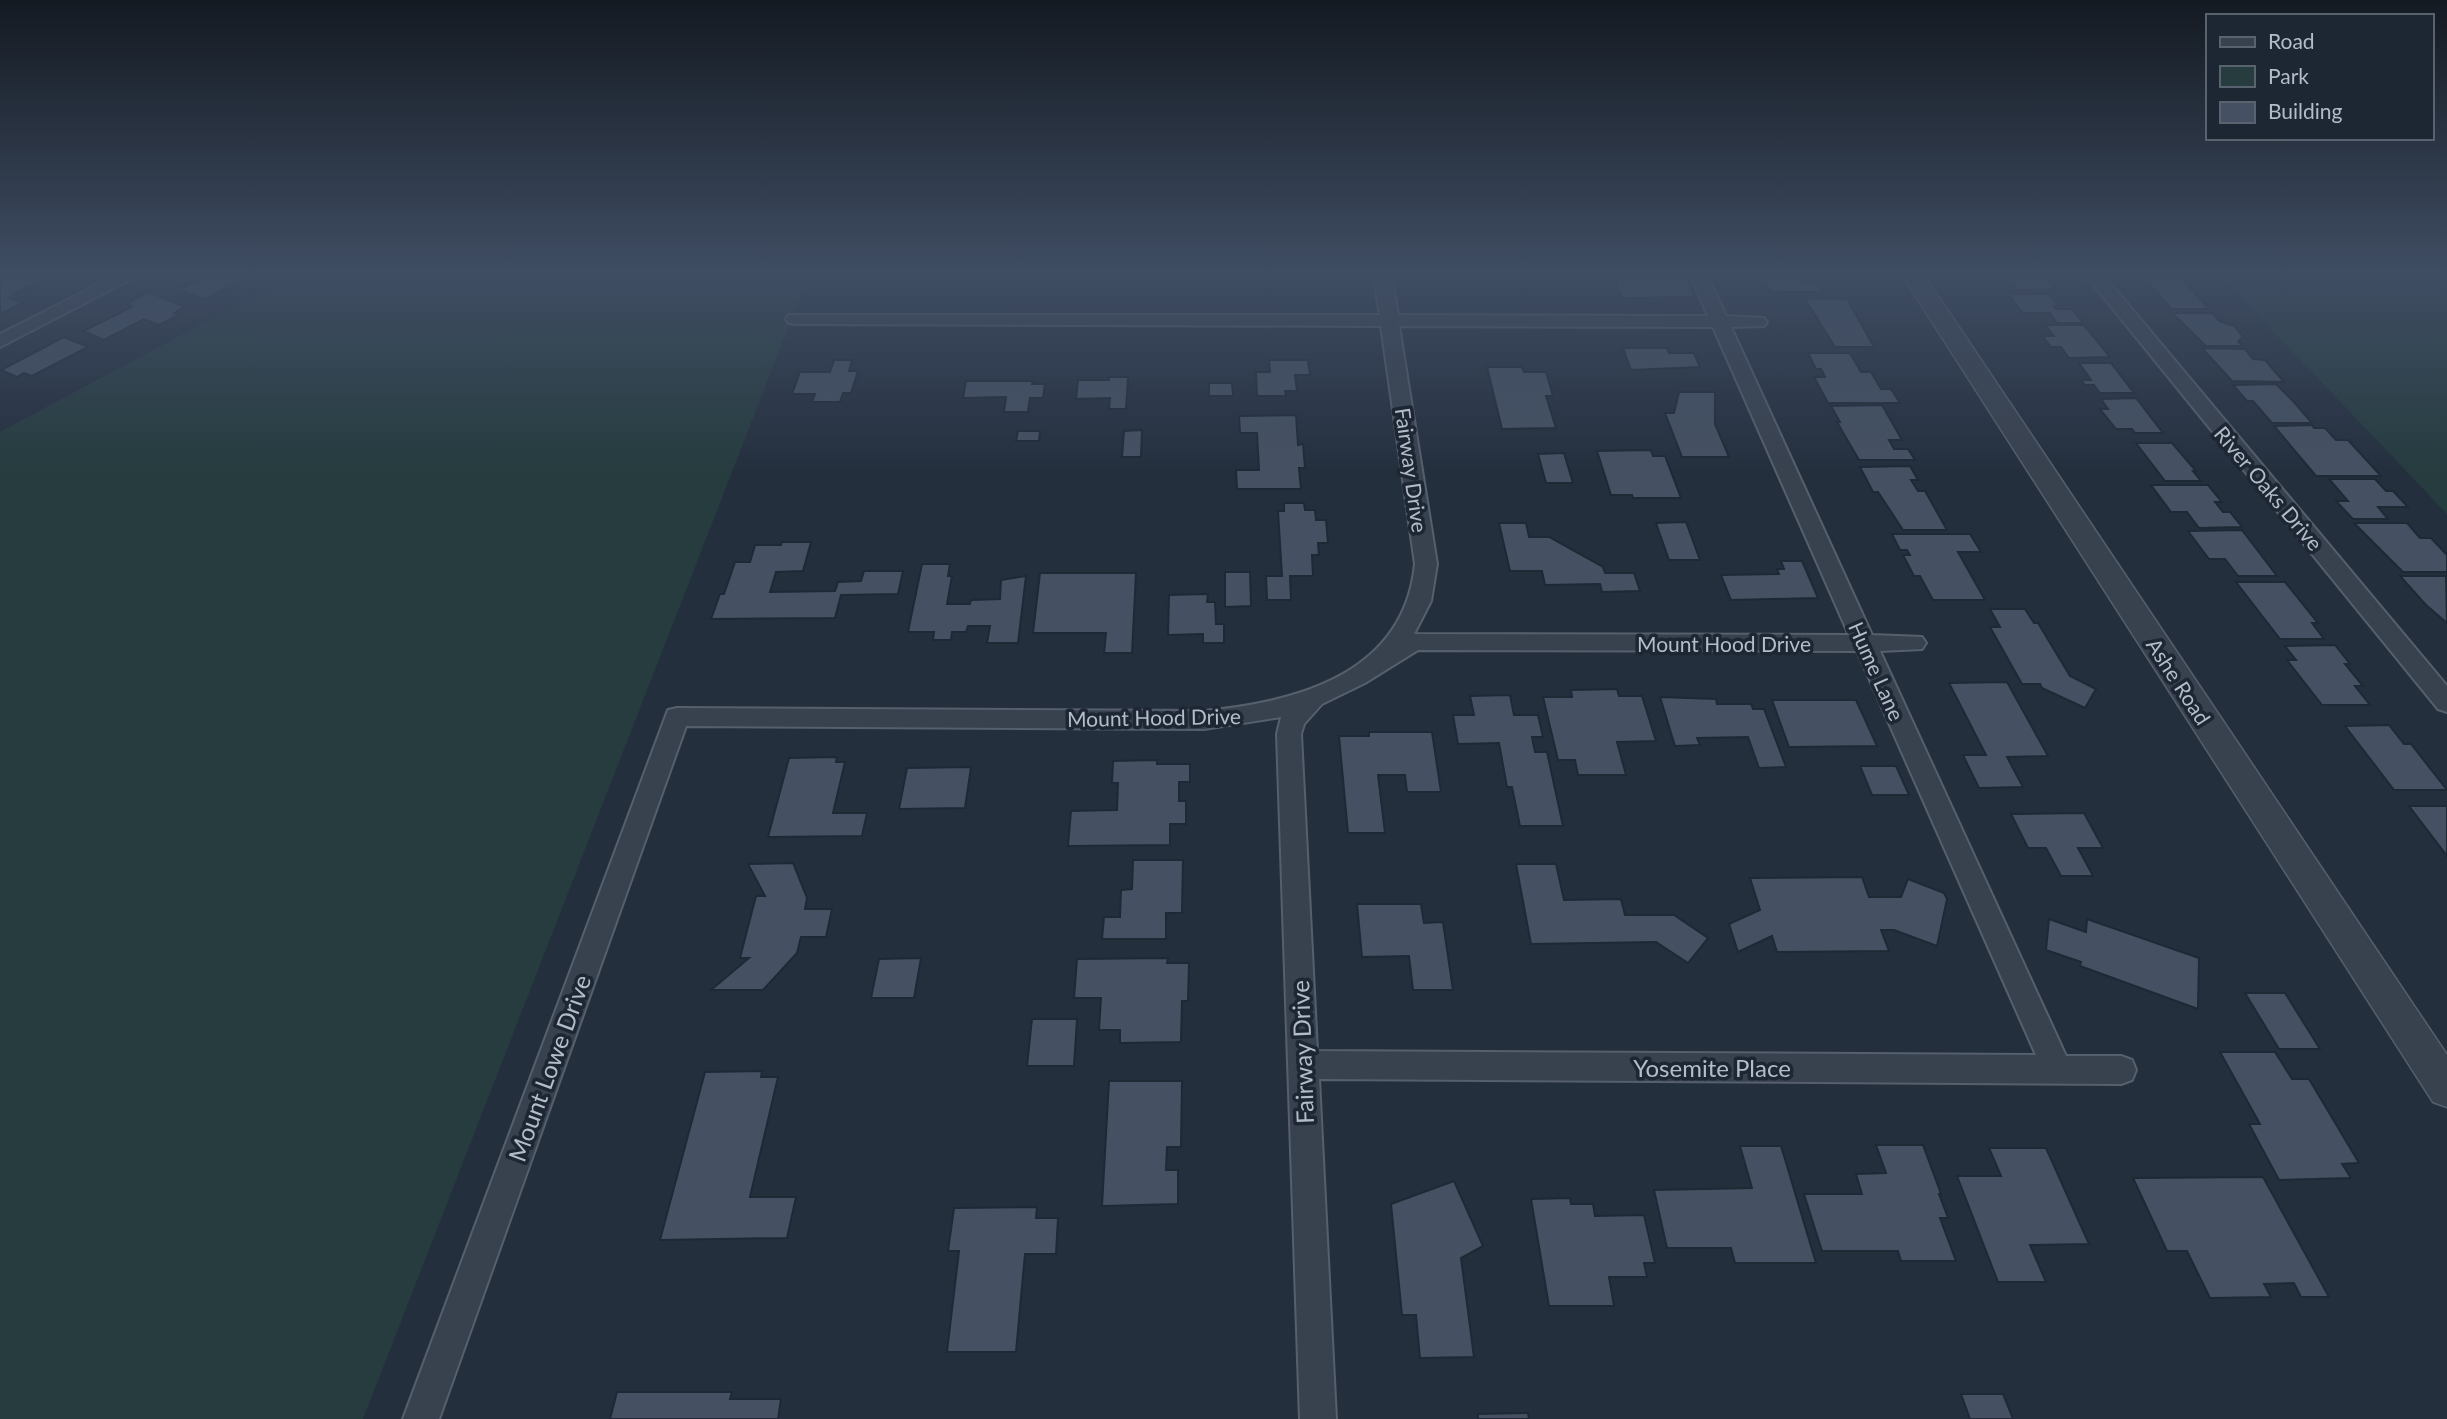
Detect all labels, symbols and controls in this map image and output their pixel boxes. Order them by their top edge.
legend [2206,14,2433,140]
text: Road [2268,28,2315,53]
text: Park [2268,63,2309,88]
text: Building [2268,98,2343,123]
street label: Fairway Drive [1391,406,1433,534]
street label: River Oaks Drive [2210,421,2328,555]
street label: Hume Lane [1844,618,1910,724]
street label: Mount Hood Drive [1637,631,1811,656]
street label: Ashe Road [2142,633,2216,729]
street label: Mount Hood Drive [1067,703,1241,731]
street label: Mount Lowe Drive [502,971,596,1165]
street label: Fairway Drive [1285,980,1319,1124]
street label: Yosemite Place [1633,1053,1791,1082]

